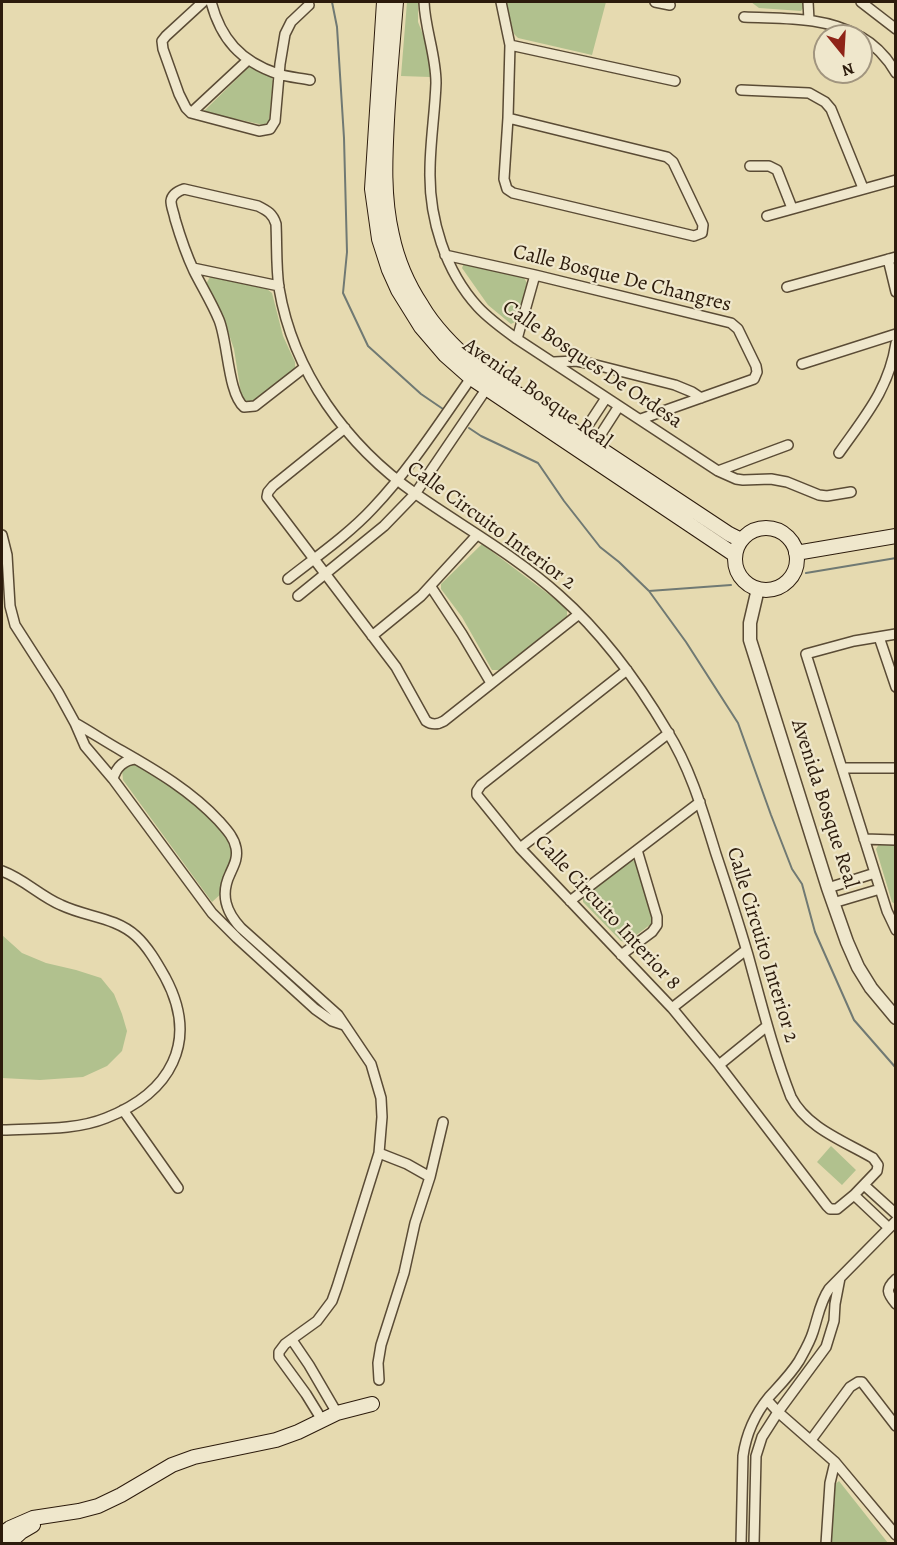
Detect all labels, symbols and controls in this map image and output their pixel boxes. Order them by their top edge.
north arrow [813,24,873,84]
text: N [839,57,857,81]
street label: Calle Bosque De Changres [510,240,734,318]
street label: Calle Bosques De Ordesa [497,295,687,435]
street label: Avenida Bosque Real [458,333,616,455]
street label: Calle Circuito Interior 2 [402,456,580,596]
street label: Avenida Bosque Real [785,716,863,892]
street label: Calle Circuito Interior 8 [529,830,685,996]
street label: Calle Circuito Interior 2 [720,844,804,1046]

